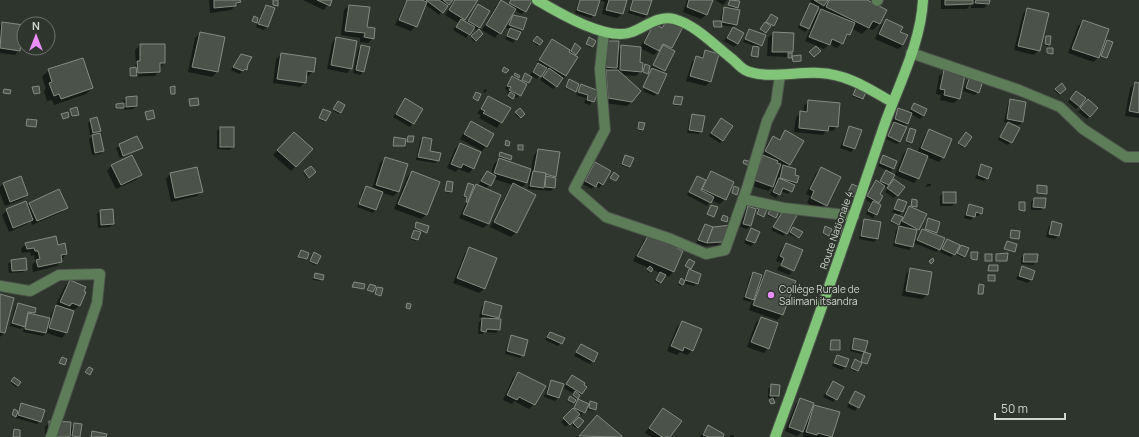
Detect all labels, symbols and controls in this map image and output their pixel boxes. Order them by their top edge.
north arrow [16,16,56,56]
text: N [32,18,40,33]
street label: Route Nationale 4 [816,189,856,271]
place label: Collège Rurale de Salimani itsandra [779,282,860,308]
marker: Collège Rurale de Salimani itsandra [766,290,776,300]
scale bar [995,395,1065,421]
text: 50 m [1001,400,1028,417]

